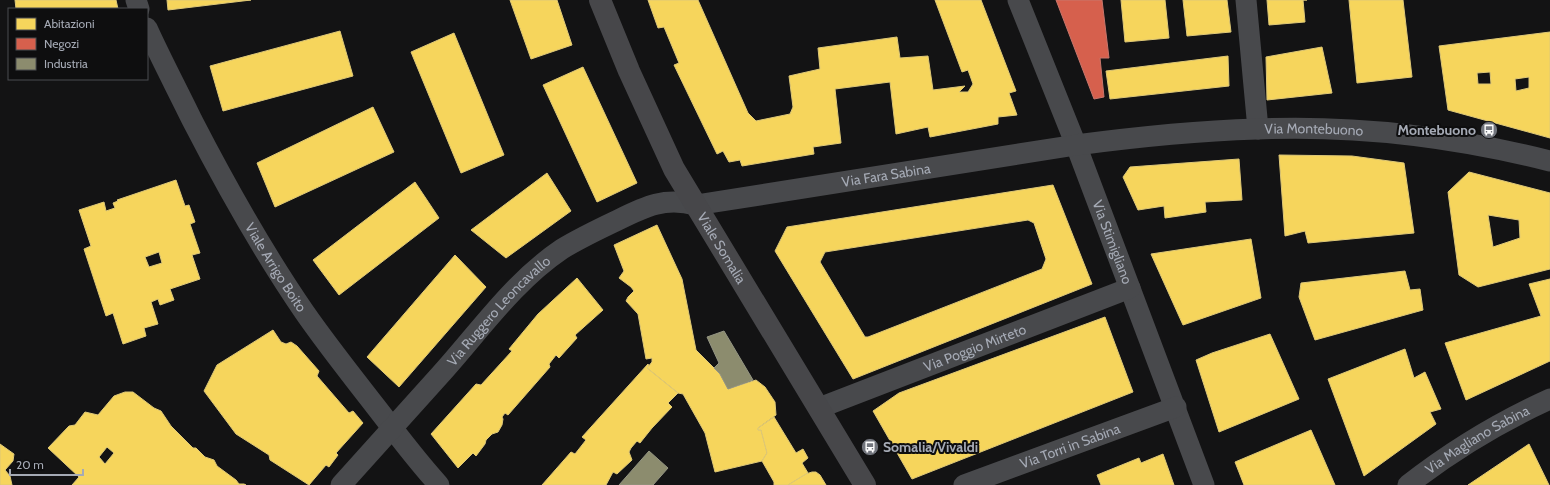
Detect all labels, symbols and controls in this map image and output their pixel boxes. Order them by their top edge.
legend [8,8,148,80]
text: Abitazioni [44,16,94,31]
text: Negozi [44,36,79,51]
text: Industria [44,56,88,71]
street label: Via Montebuono [1264,119,1364,140]
bus stop icon: Montebuono [1479,120,1499,140]
place label: Montebuono [1397,121,1476,139]
street label: Via Fara Sabina [840,159,932,191]
street label: Via Stimigliano [1089,198,1137,287]
street label: Viale Somalia [693,209,750,287]
street label: Viale Arrigo Boito [241,219,311,316]
street label: Via Ruggero Leoncavallo [443,252,554,370]
street label: Via Poggio Mirteto [921,320,1029,376]
street label: Via Magliano Sabina [1421,401,1533,478]
street label: Via Torri in Sabina [1018,419,1123,473]
bus stop icon: Somalia/Vivaldi [860,437,880,457]
place label: Somalia/Vivaldi [883,438,978,456]
scale bar [10,451,83,477]
text: 20 m [16,457,44,472]

